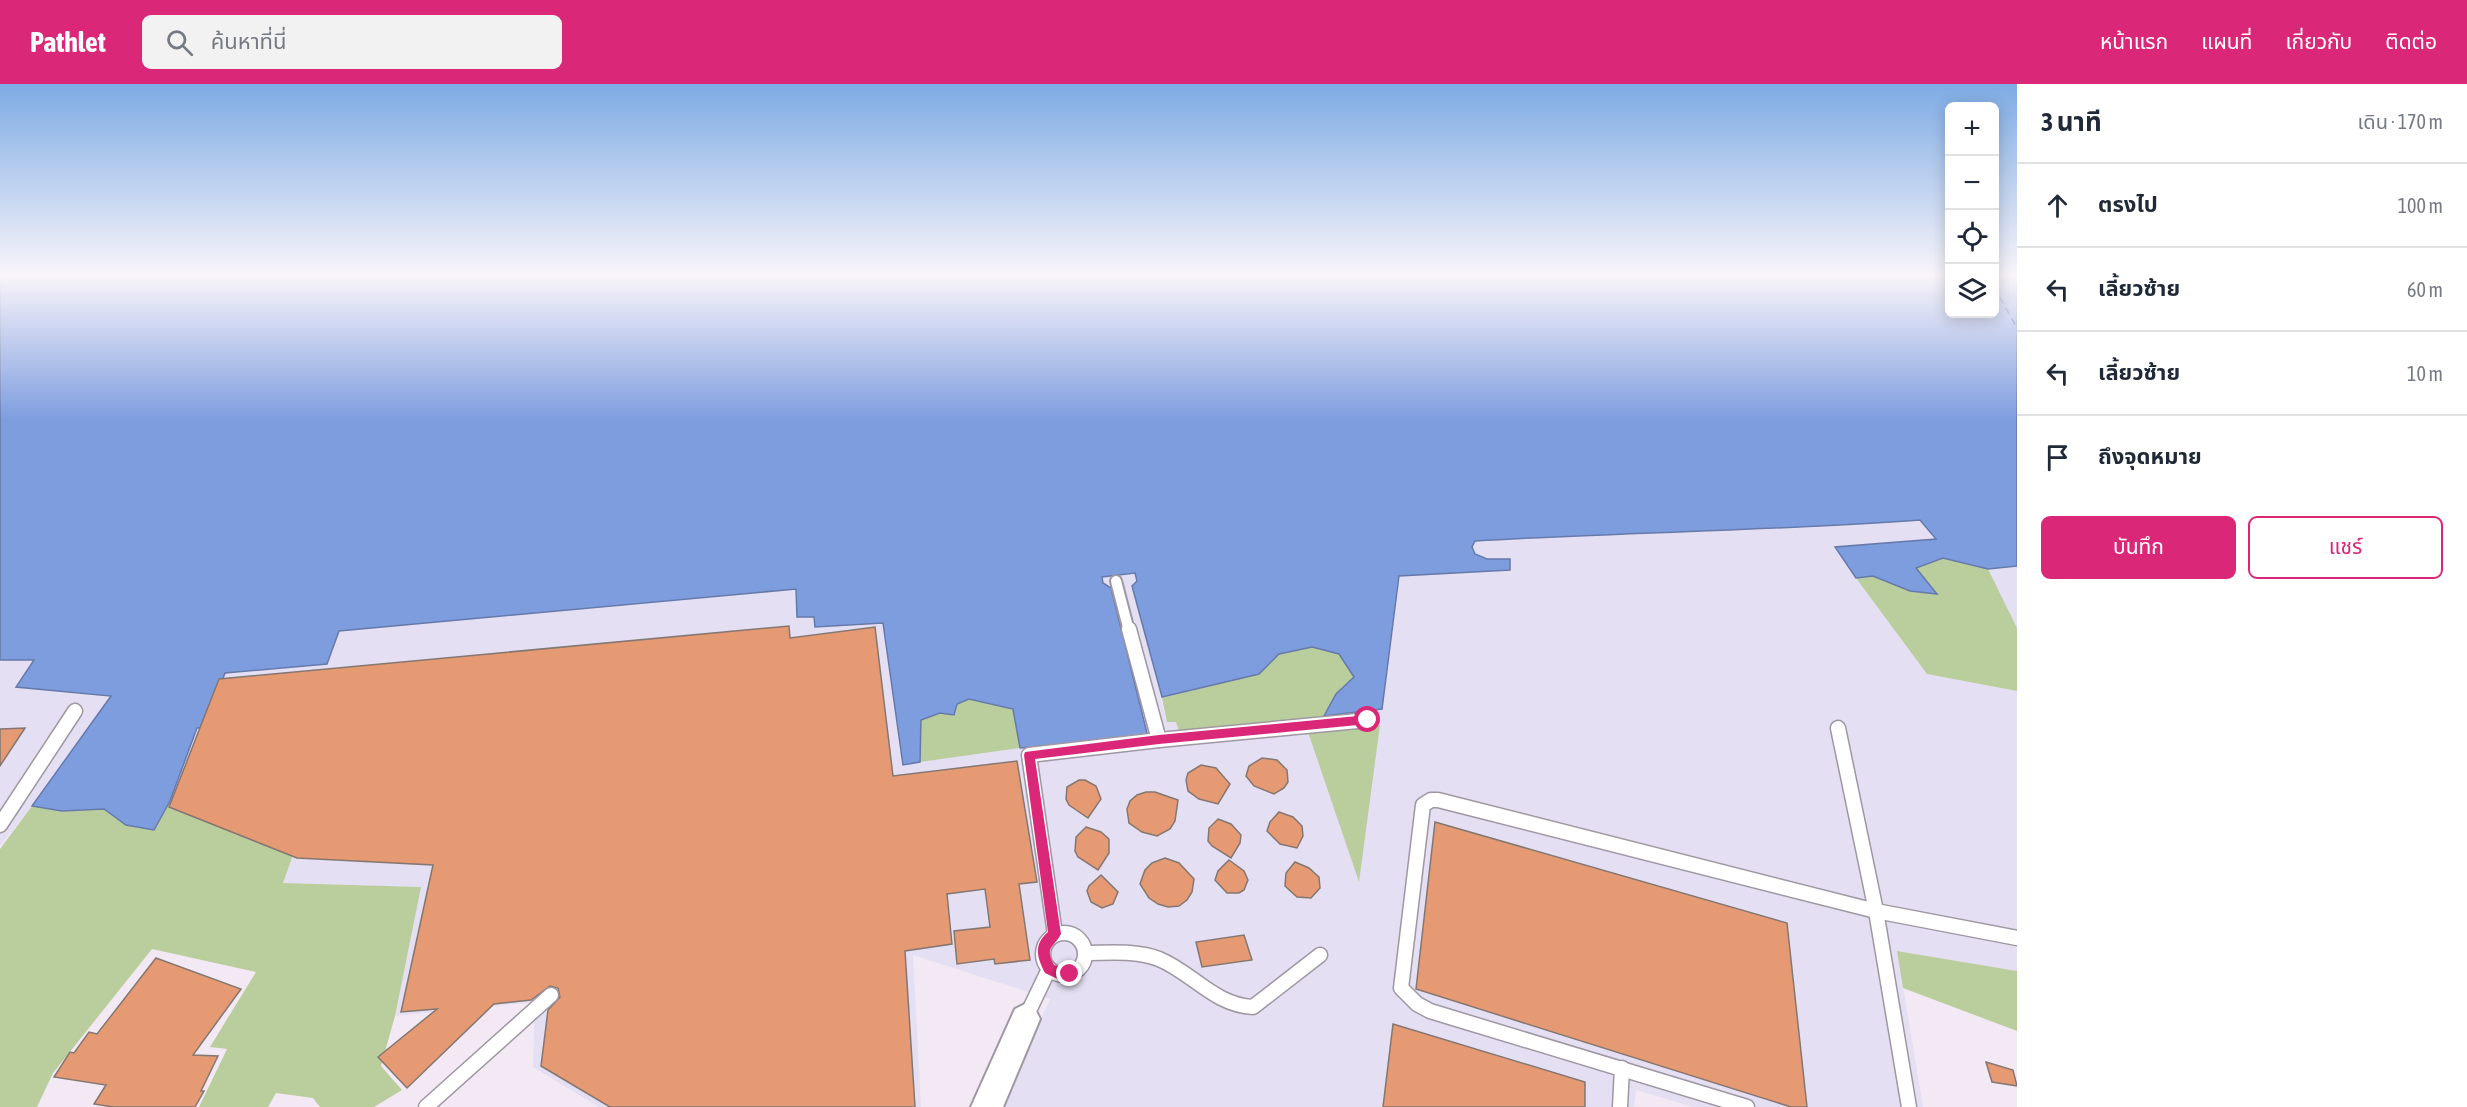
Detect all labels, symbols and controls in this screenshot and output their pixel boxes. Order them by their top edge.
search box [142,15,562,69]
text: Pathlet [30,26,106,58]
icon: search [163,26,196,59]
text: ค้นหาที่นี่ [211,28,286,54]
text: หน้าแรก [2100,29,2168,53]
text: แผนที่ [2201,29,2252,53]
text: เกี่ยวกับ [2285,29,2352,53]
text: ติดต่อ [2385,29,2437,53]
map controls [1945,102,1999,318]
button: + [1945,102,1999,156]
text: 3 นาที [2041,107,2102,137]
text: เดิน · 170 m [2358,110,2443,133]
button: − [1945,156,1999,210]
icon: ahead [2041,189,2074,222]
text: ตรงไป [2098,191,2158,217]
text: 100 m [2398,194,2443,217]
button: locate [1945,210,1999,264]
button: layers [1945,264,1999,318]
icon: left [2041,273,2074,306]
text: เลี้ยวซ้าย [2098,275,2180,301]
text: 60 m [2407,278,2443,301]
icon: left [2041,357,2074,390]
text: เลี้ยวซ้าย [2098,359,2180,385]
text: 10 m [2407,362,2443,385]
icon: arrive [2041,441,2074,474]
text: ถึงจุดหมาย [2098,443,2202,469]
button: บันทึก [2041,516,2236,579]
button: แชร์ [2248,516,2443,579]
route start [1354,706,1380,732]
route end [1056,960,1082,986]

